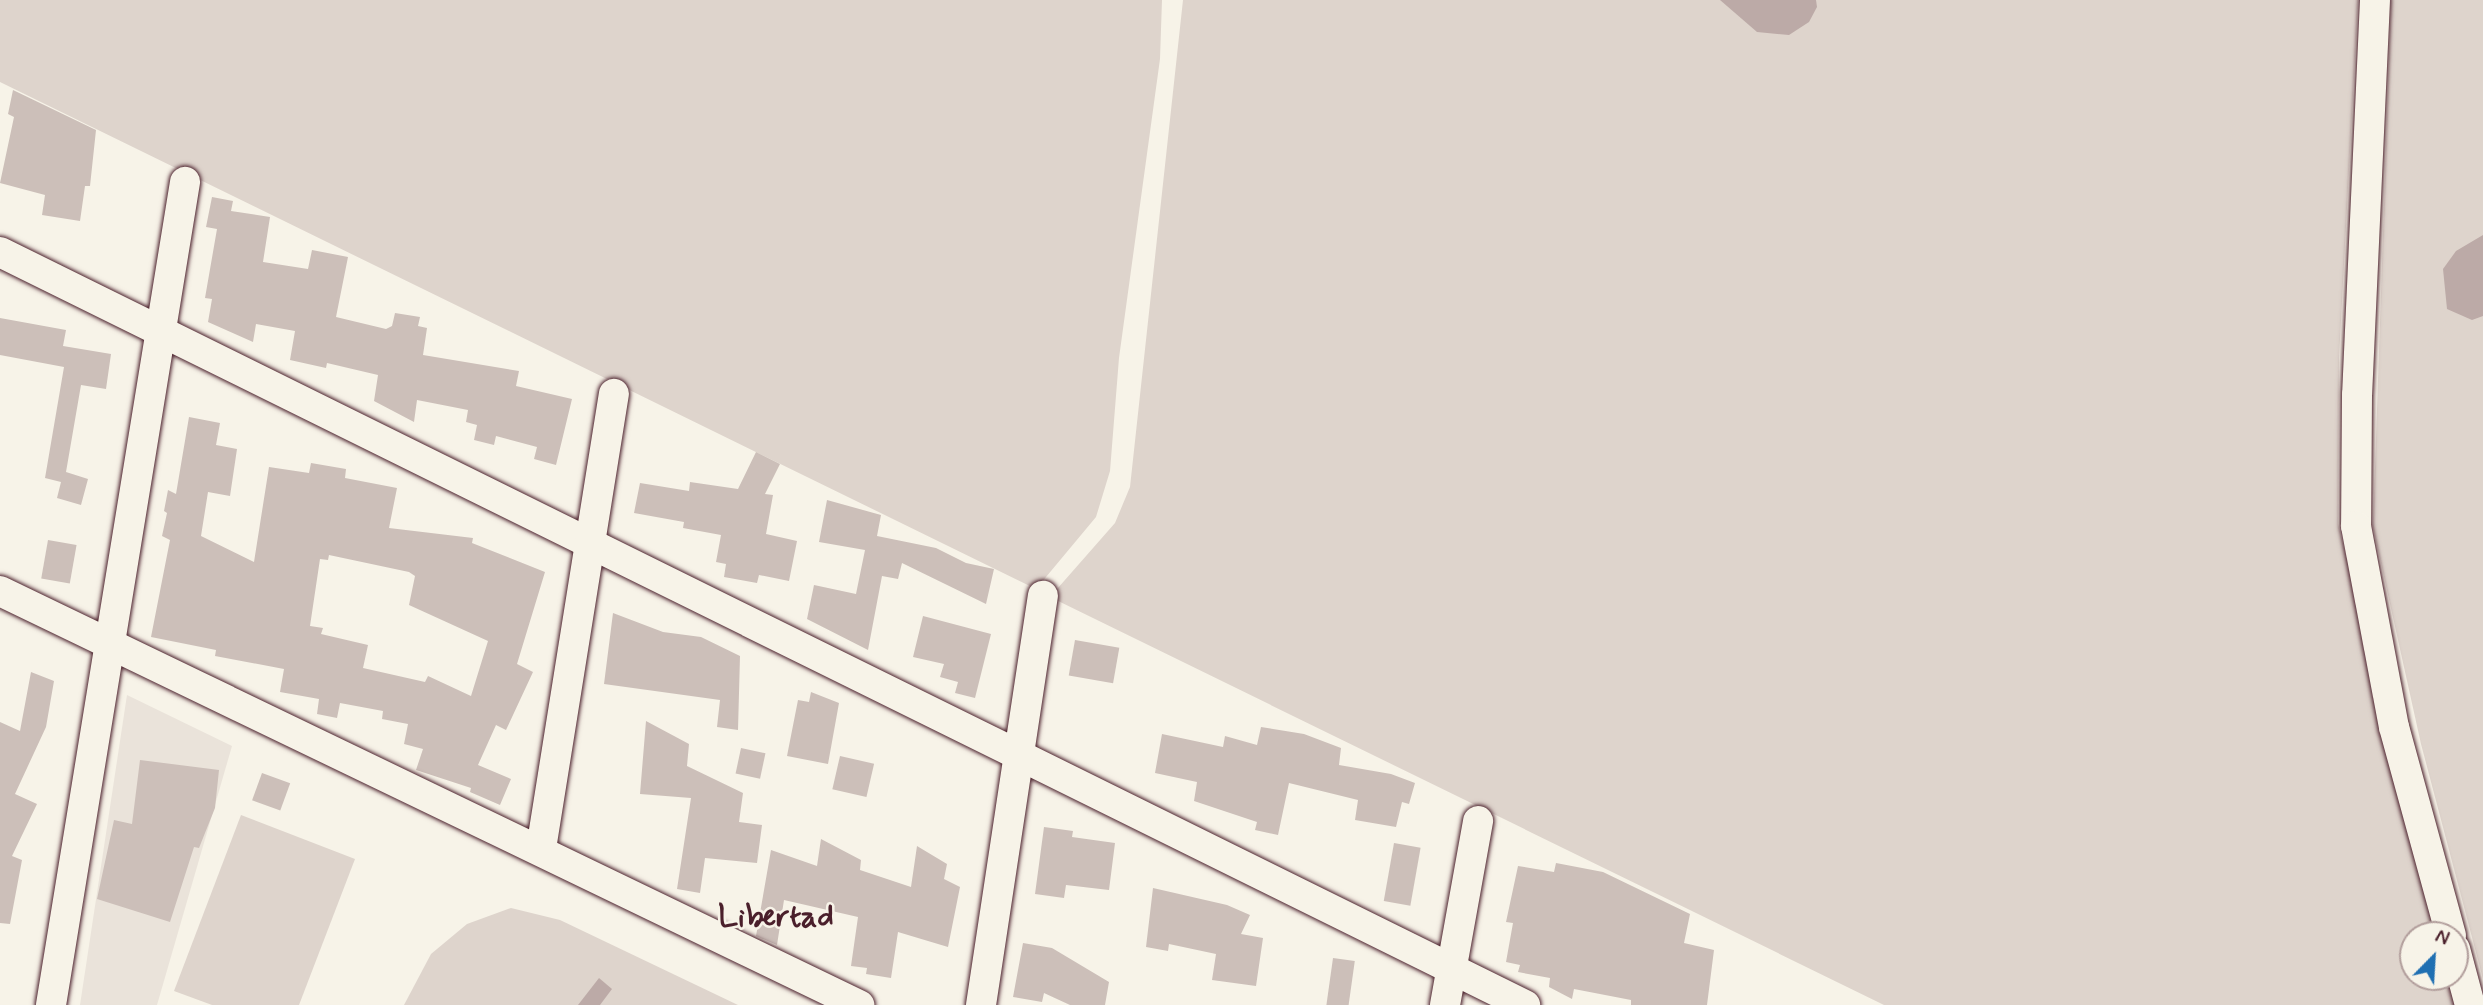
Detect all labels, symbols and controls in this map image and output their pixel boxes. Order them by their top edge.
district label: Libertad [718,898,834,936]
north arrow [2399,921,2469,991]
text: N [2431,924,2453,952]

